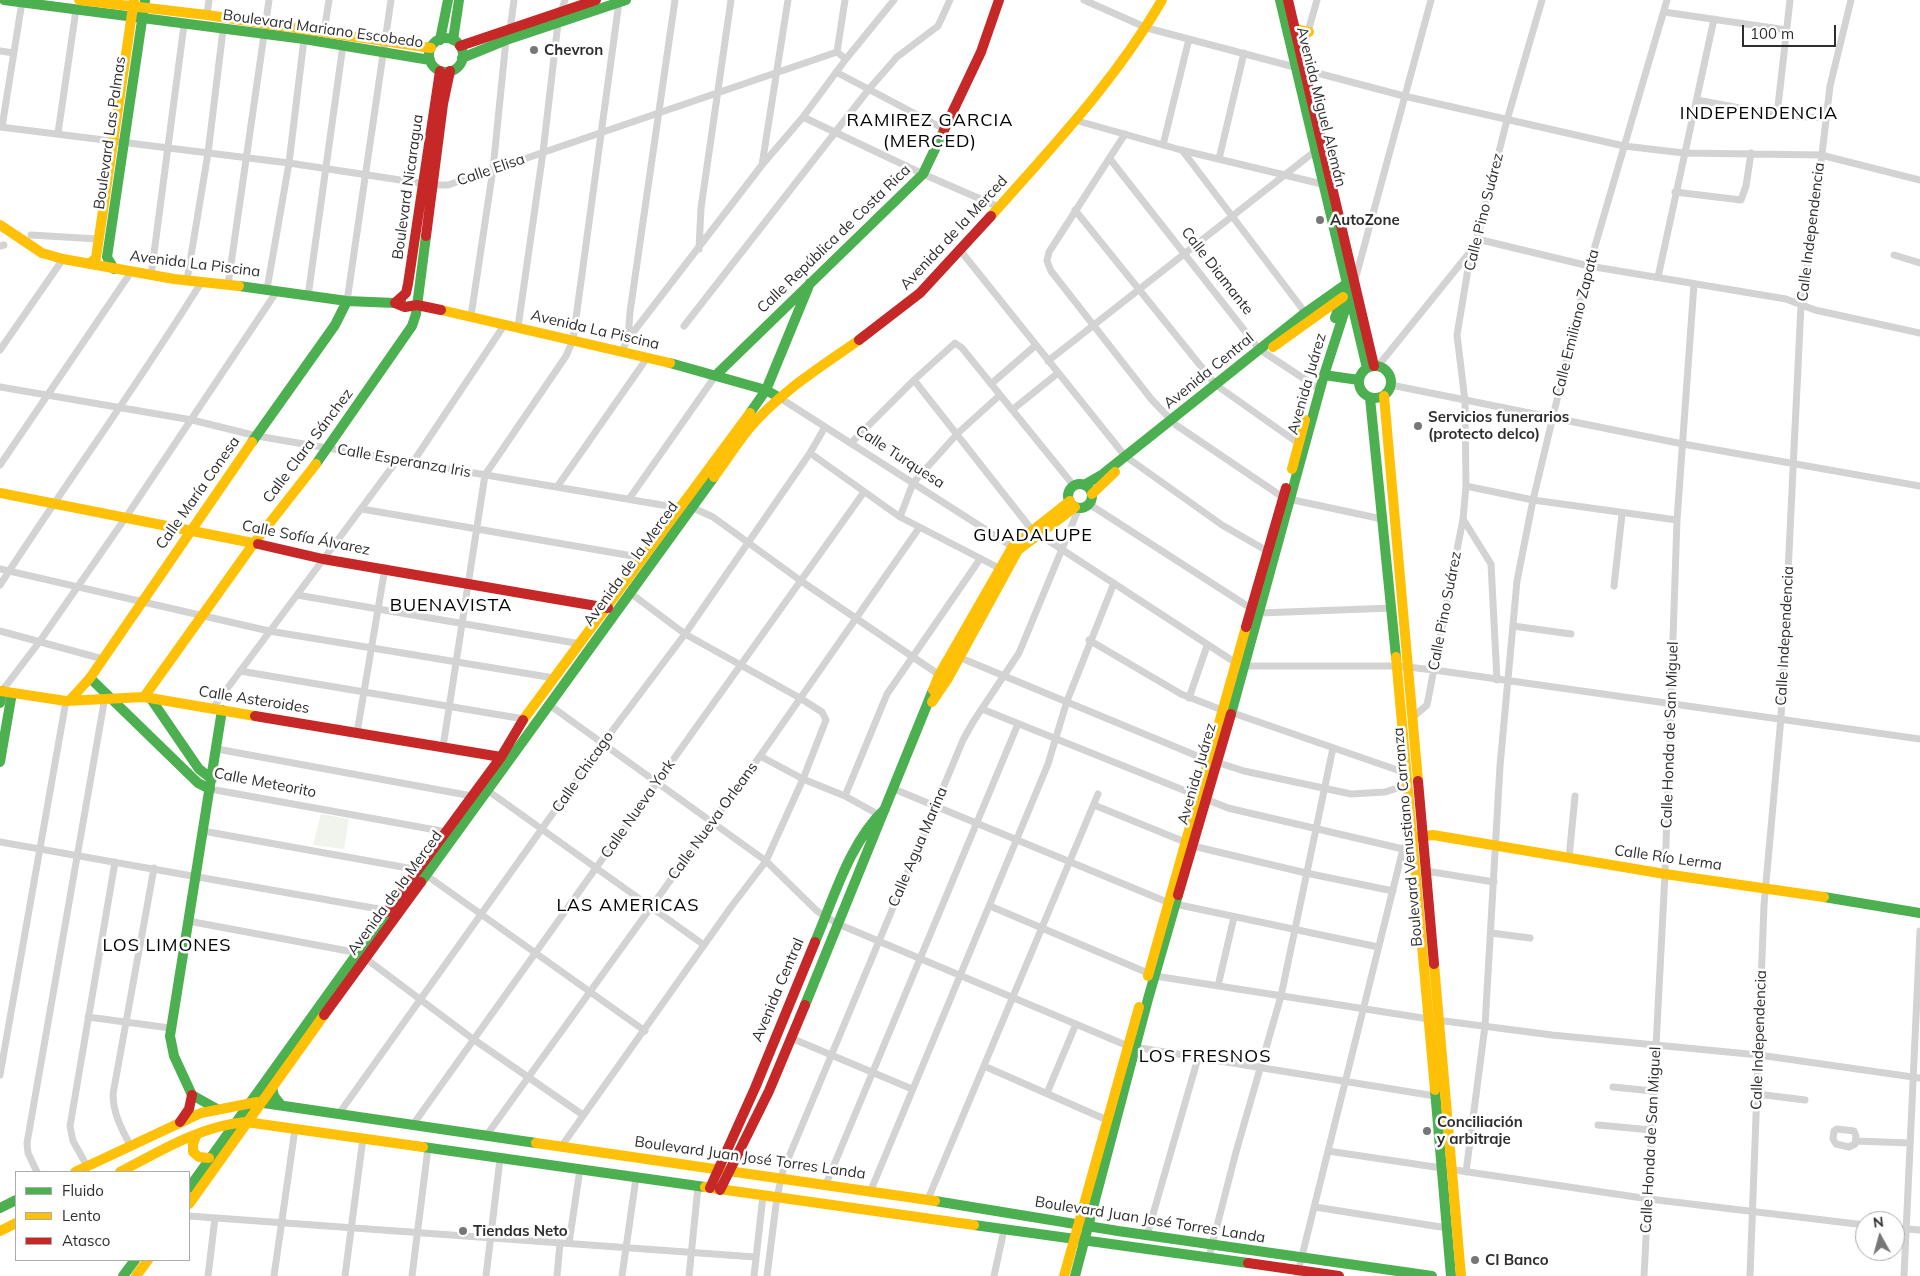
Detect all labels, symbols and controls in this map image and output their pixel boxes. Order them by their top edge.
street label: Boulevard Mariano Escobedo [222,6,424,52]
scale bar [1745,15,1839,47]
text: 100 m [1750,24,1794,43]
street label: Avenida Miguel Alemán [1292,25,1350,189]
place label: Chevron [544,41,603,59]
marker: Chevron [528,44,540,56]
street label: Boulevard Las Palmas [90,55,130,211]
district label: INDEPENDENCIA [1678,103,1840,125]
district label: RAMIREZ GARCIA (MERCED) [845,110,1015,152]
street label: Boulevard Nicaragua [389,113,427,261]
street label: Calle Elisa [455,150,527,190]
street label: Calle Pino Suárez [1461,151,1507,273]
street label: Calle República de Costa Rica [754,161,914,317]
street label: Calle Independencia [1794,161,1828,303]
street label: Avenida de la Merced [897,172,1011,294]
place label: AutoZone [1330,211,1400,229]
marker: AutoZone [1314,214,1326,226]
street label: Calle Diamante [1177,224,1257,318]
street label: Avenida La Piscina [129,247,261,281]
street label: Calle Emiliano Zapata [1549,247,1603,399]
street label: Avenida La Piscina [529,306,661,354]
street label: Avenida Central [1160,329,1258,413]
street label: Avenida Juárez [1284,331,1330,437]
street label: Calle Clara Sánchez [259,385,357,507]
place label: Servicios funerarios (protecto delco) [1428,408,1569,443]
marker: Servicios funerarios (protecto delco) [1412,420,1424,432]
street label: Calle Turquesa [852,422,948,492]
street label: Calle María Conesa [152,433,244,553]
street label: Calle Esperanza Iris [336,440,472,482]
street label: Avenida de la Merced [580,498,682,630]
street label: Calle Sofía Álvarez [240,517,372,559]
district label: GUADALUPE [972,525,1094,547]
street label: Calle Pino Suárez [1425,550,1465,672]
street label: Calle Independencia [1772,566,1798,706]
district label: BUENAVISTA [388,595,514,617]
street label: Calle Honda de San Miguel [1658,641,1682,829]
street label: Calle Asteroides [197,682,311,718]
street label: Avenida Juárez [1174,721,1220,827]
street label: Boulevard Venustiano Carranza [1389,727,1427,947]
street label: Calle Chicago [548,728,618,816]
street label: Calle Nueva York [597,756,679,862]
street label: Calle Nueva Orleans [664,759,762,883]
street label: Calle Meteorito [212,764,318,802]
street label: Calle Agua Marina [885,784,951,910]
street label: Avenida de la Merced [344,827,446,959]
street label: Calle Río Lerma [1613,842,1723,874]
district label: LAS AMERICAS [555,895,701,917]
district label: LOS LIMONES [101,935,233,957]
street label: Avenida Central [748,935,808,1045]
street label: Calle Independencia [1748,970,1770,1110]
district label: LOS FRESNOS [1137,1046,1273,1068]
street label: Calle Honda de San Miguel [1637,1046,1665,1234]
place label: Conciliación y arbitraje [1437,1113,1523,1148]
marker: Conciliación y arbitraje [1421,1125,1433,1137]
street label: Boulevard Juan José Torres Landa [633,1133,867,1183]
legend [15,1171,190,1261]
text: Fluido [62,1181,104,1200]
street label: Boulevard Juan José Torres Landa [1033,1193,1267,1247]
text: Lento [62,1206,101,1225]
north arrow [1855,1211,1905,1261]
text: N [1872,1213,1885,1232]
place label: Tiendas Neto [473,1222,568,1240]
marker: Tiendas Neto [457,1225,469,1237]
text: Atasco [62,1231,110,1250]
place label: CI Banco [1485,1251,1549,1269]
marker: CI Banco [1469,1254,1481,1266]

